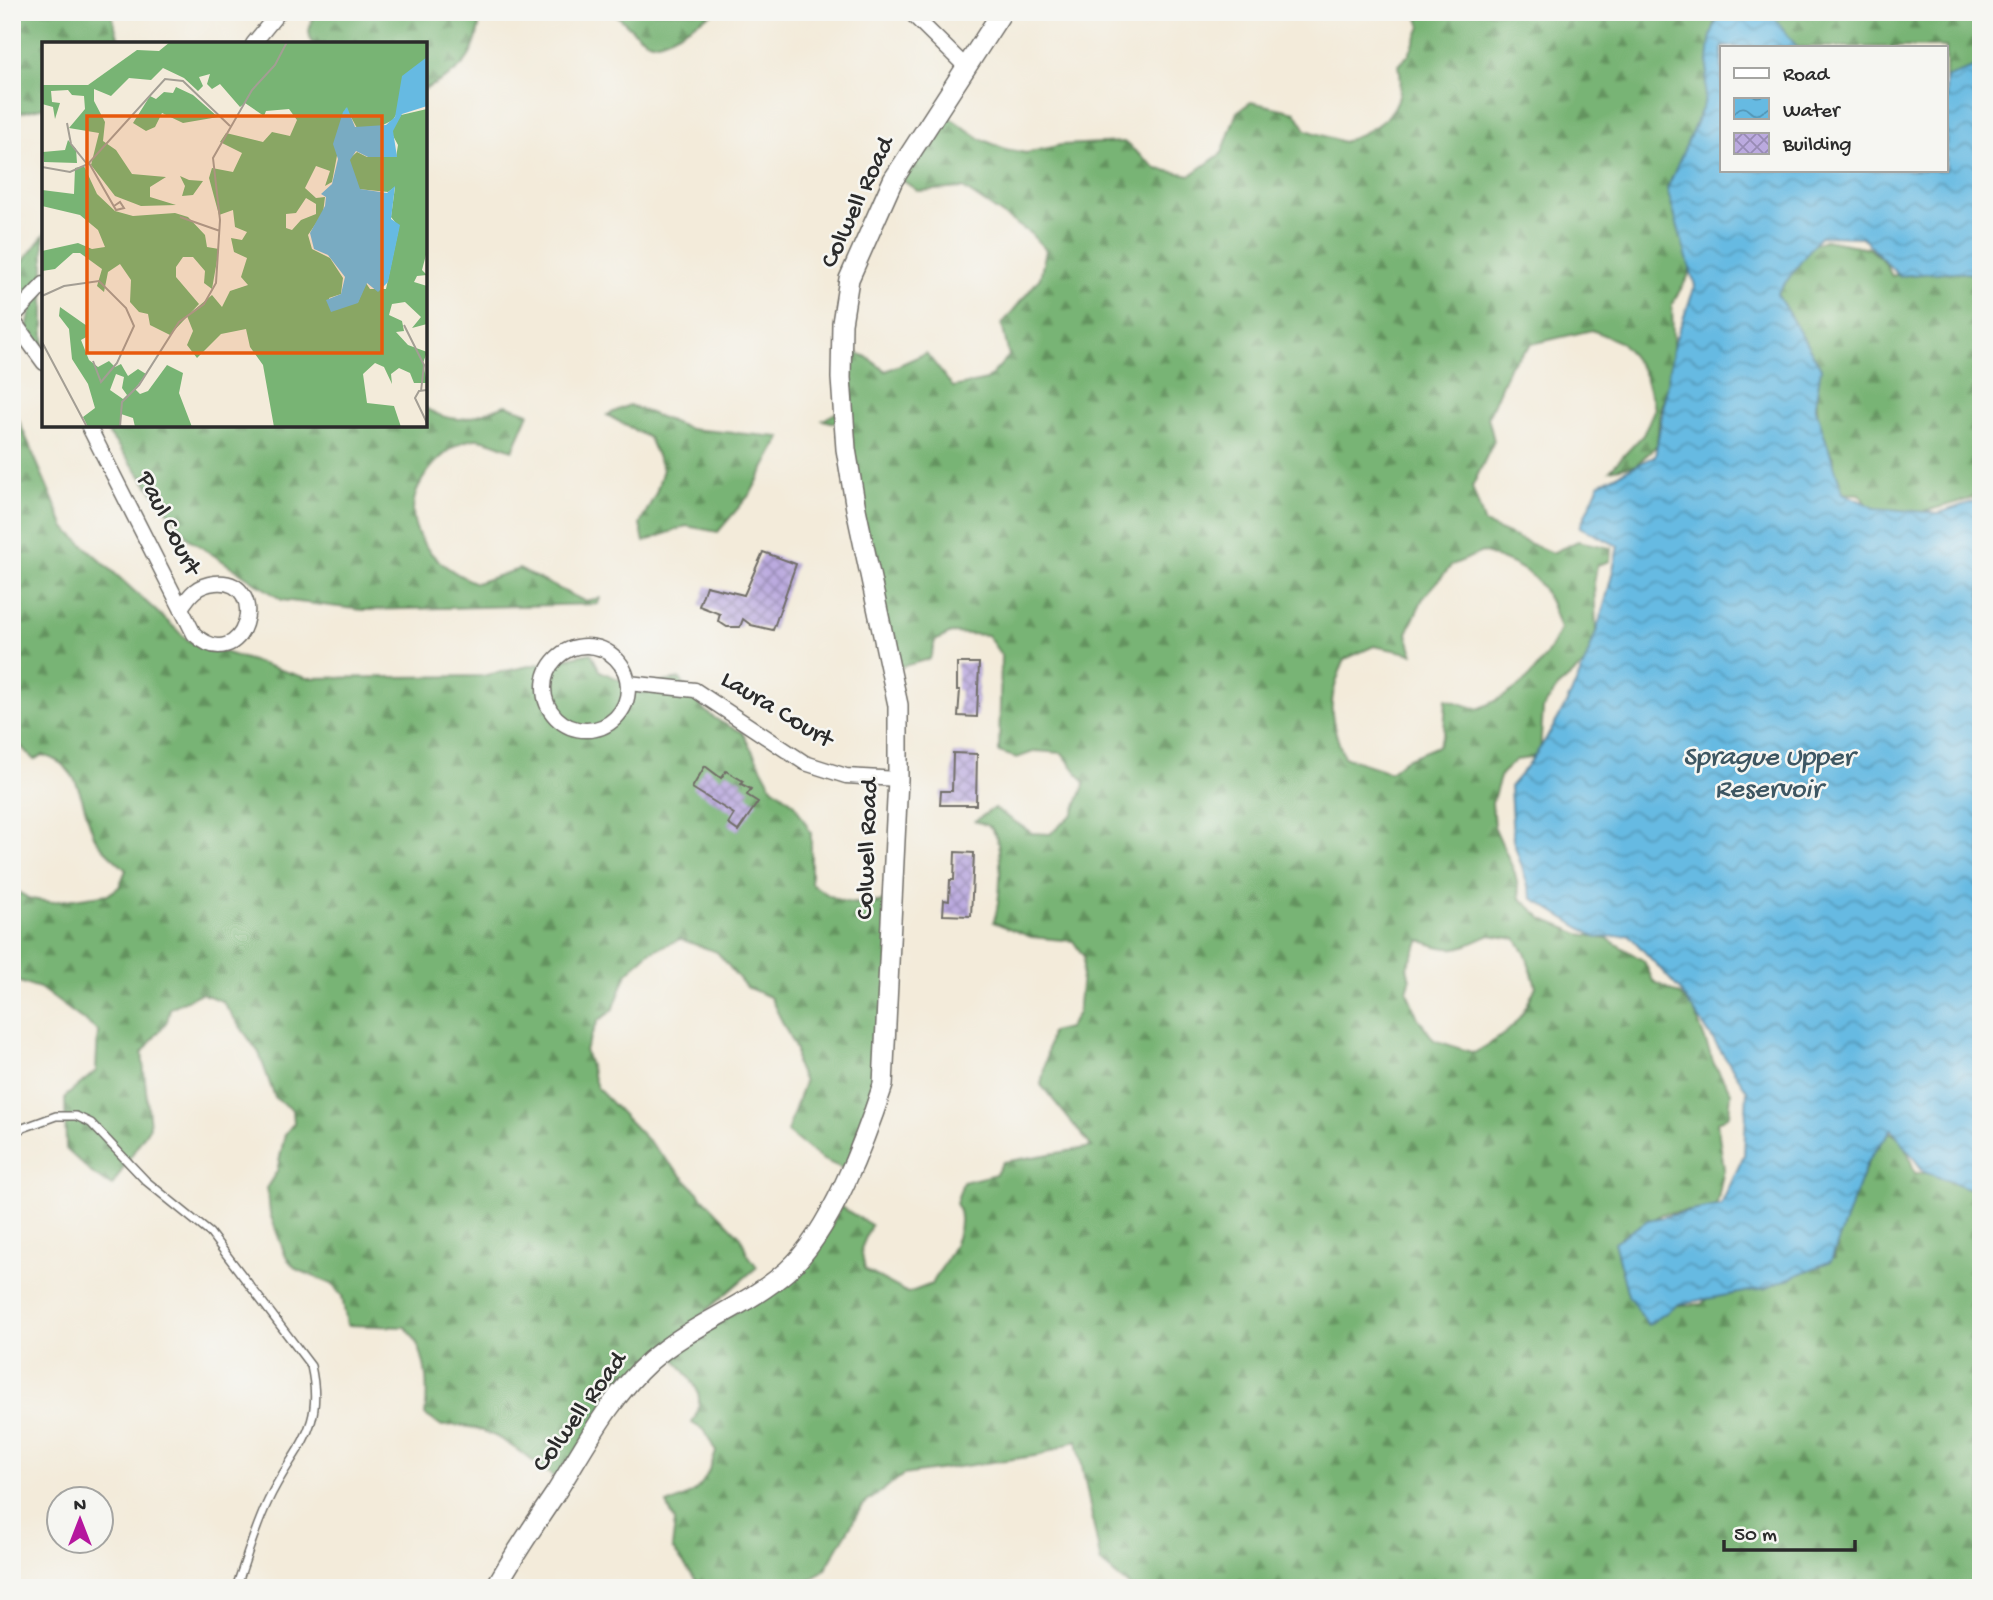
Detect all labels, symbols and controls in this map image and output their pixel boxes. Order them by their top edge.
inset map [42,42,427,427]
legend [1720,46,1948,172]
text: Road [1783,64,1831,89]
text: Water [1783,100,1841,125]
street label: Colwell Road [815,131,904,274]
text: Building [1782,134,1852,159]
street label: Paul Court [127,466,207,583]
street label: Laura Court [714,665,840,758]
water label: Sprague Upper Reservoir [1683,742,1858,807]
street label: Colwell Road [851,776,887,920]
street label: Colwell Road [527,1345,636,1479]
north arrow [46,1484,116,1554]
text: N [74,1495,86,1518]
scale bar [1724,1509,1855,1553]
text: 50 m [1734,1524,1777,1549]

